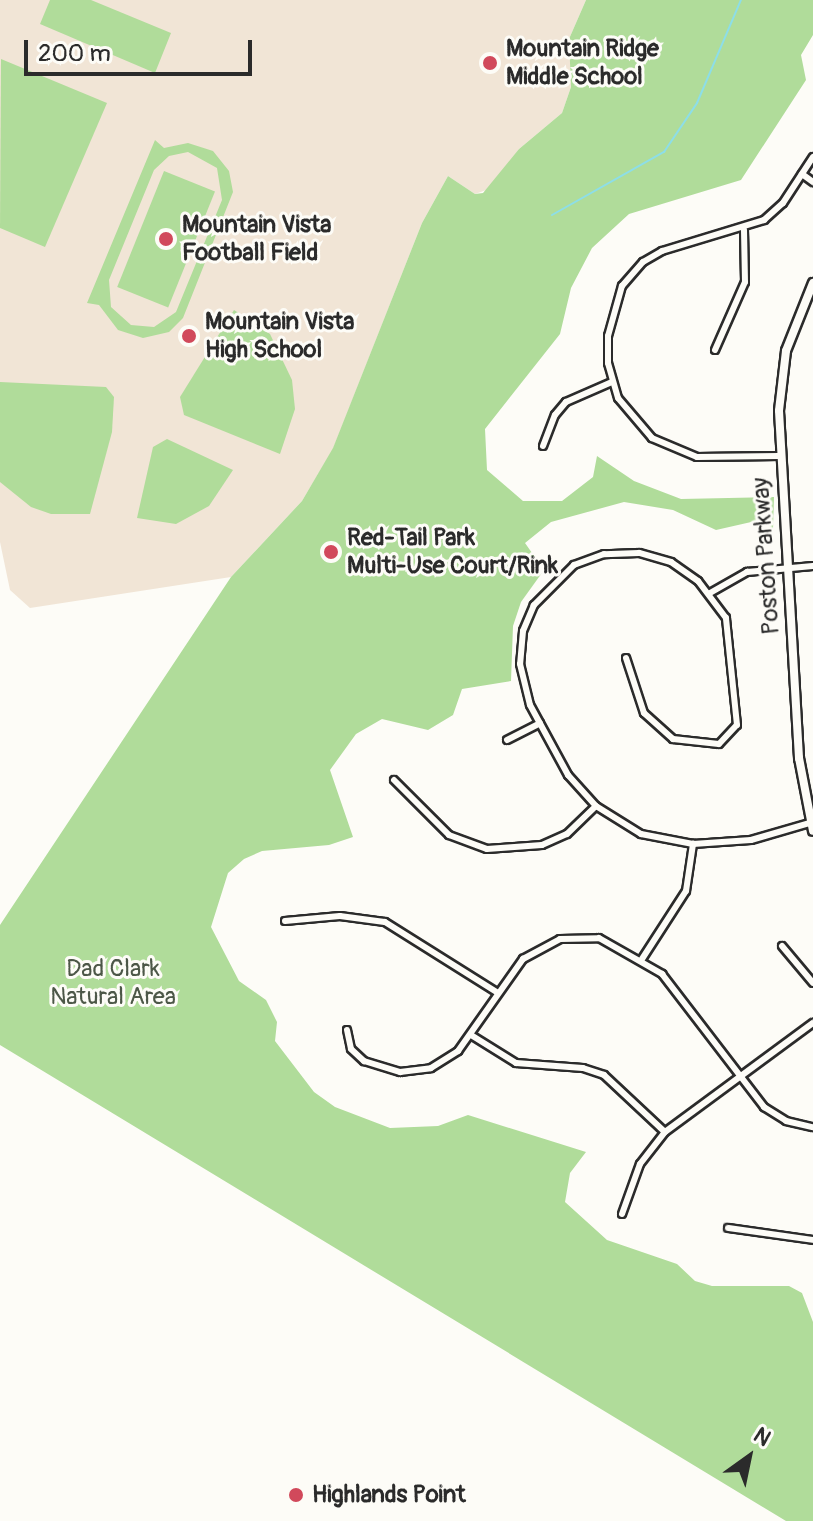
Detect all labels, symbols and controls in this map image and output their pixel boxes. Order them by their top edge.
scale bar [28,24,256,74]
place label: Mountain Ridge Middle School [506,35,659,91]
text: 200 m [38,39,111,68]
marker: Mountain Ridge Middle School [481,54,499,72]
place label: Mountain Vista Football Field [182,211,331,267]
marker: Mountain Vista Football Field [157,230,175,248]
place label: Mountain Vista High School [205,308,354,364]
marker: Mountain Vista High School [180,327,198,345]
street label: Poston Parkway [746,476,786,636]
place label: Red-Tail Park Multi-Use Court/Rink [347,524,558,580]
marker: Red-Tail Park Multi-Use Court/Rink [322,543,340,561]
park label: Dad Clark Natural Area [50,955,176,1011]
north arrow [709,1417,789,1497]
text: N [748,1421,776,1453]
place label: Highlands Point [312,1481,466,1509]
marker: Highlands Point [287,1486,305,1504]

